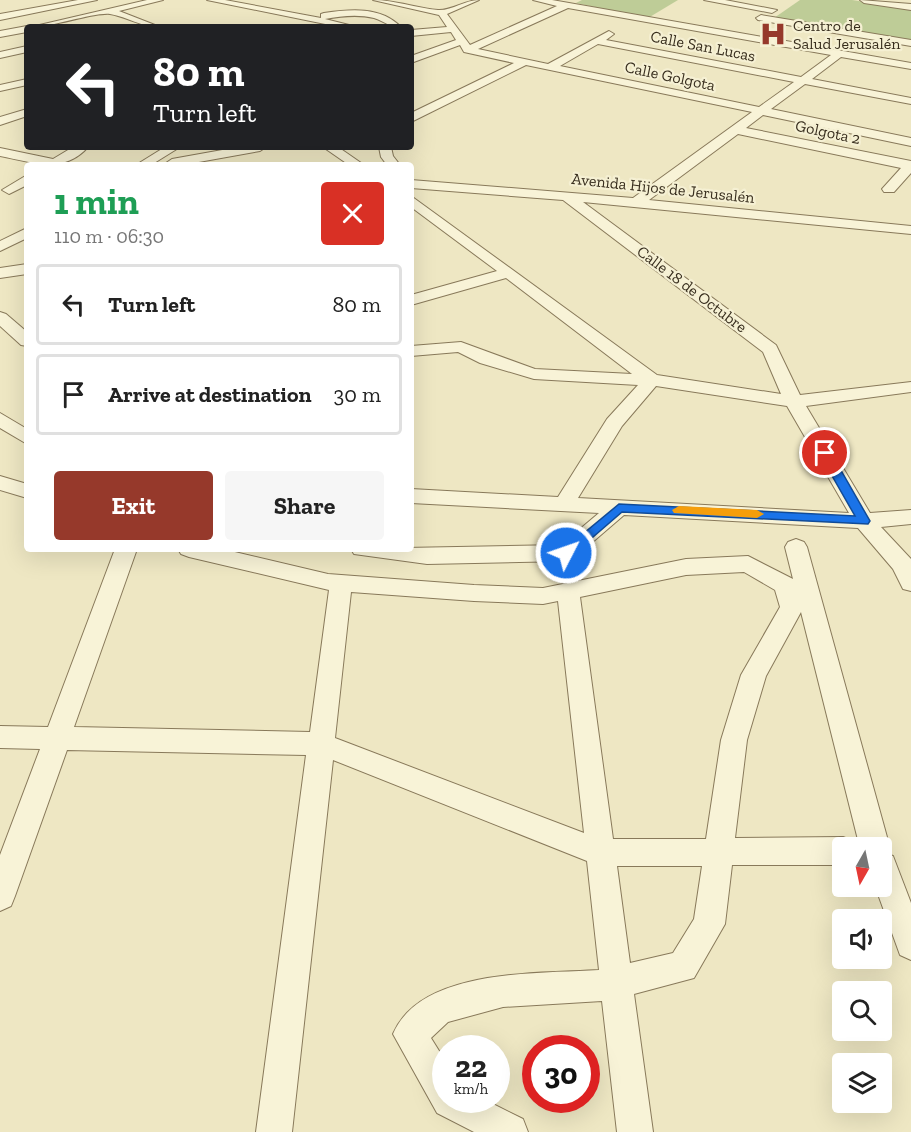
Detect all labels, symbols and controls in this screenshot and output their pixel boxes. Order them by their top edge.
place label: Centro de Salud Jerusalén [793,16,901,53]
hospital icon: Centro de Salud Jerusalén [758,19,788,49]
street label: Calle San Lucas [649,27,757,65]
text: 80 m [153,46,244,97]
icon: left [54,48,132,126]
street label: Calle Golgota [623,57,717,95]
text: Turn left [153,97,256,129]
street label: Golgota 2 [794,116,862,148]
street label: Avenida Hijos de Jerusalén [571,169,756,207]
text: 1 min [54,180,139,223]
button: close [321,182,384,245]
text: 110 m · 06:30 [54,224,164,248]
street label: Calle 18 de Octubre [633,241,751,337]
icon: left [57,288,90,321]
text: Turn left [108,291,195,318]
text: 80 m [333,291,381,318]
icon: arrive [57,378,90,411]
text: Arrive at destination [108,381,311,408]
text: 30 m [334,381,381,408]
pin [799,427,850,478]
icon: arrive [808,436,841,469]
button: Exit [54,471,213,540]
button: Share [225,471,384,540]
position arrow [534,521,598,585]
north arrow [832,837,892,897]
map controls [832,837,892,1113]
button: sound [832,909,892,969]
button: search [832,981,892,1041]
speed limit sign: 30 [522,1035,600,1113]
text: 22 [455,1049,487,1085]
button: layers [832,1053,892,1113]
text: km/h [454,1080,488,1098]

